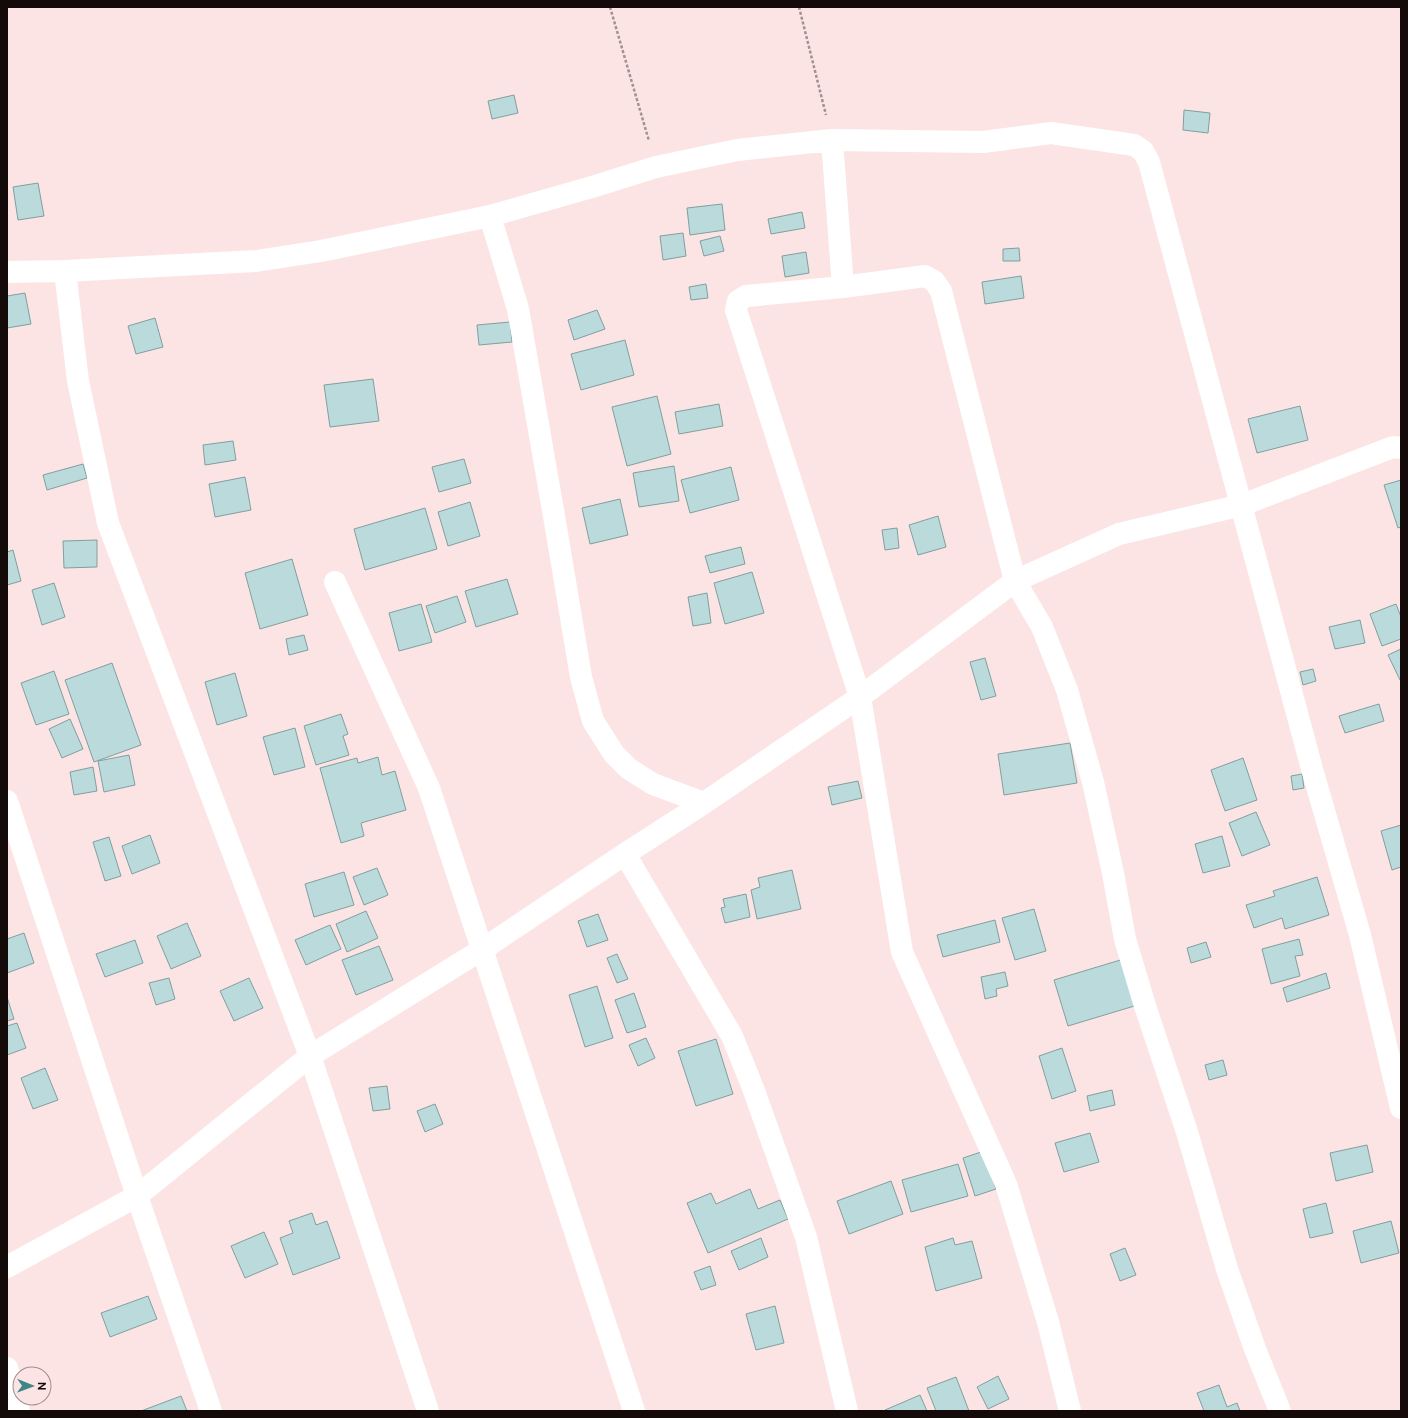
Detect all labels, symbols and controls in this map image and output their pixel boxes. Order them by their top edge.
north arrow [12,1366,52,1406]
text: N [36,1382,48,1391]

